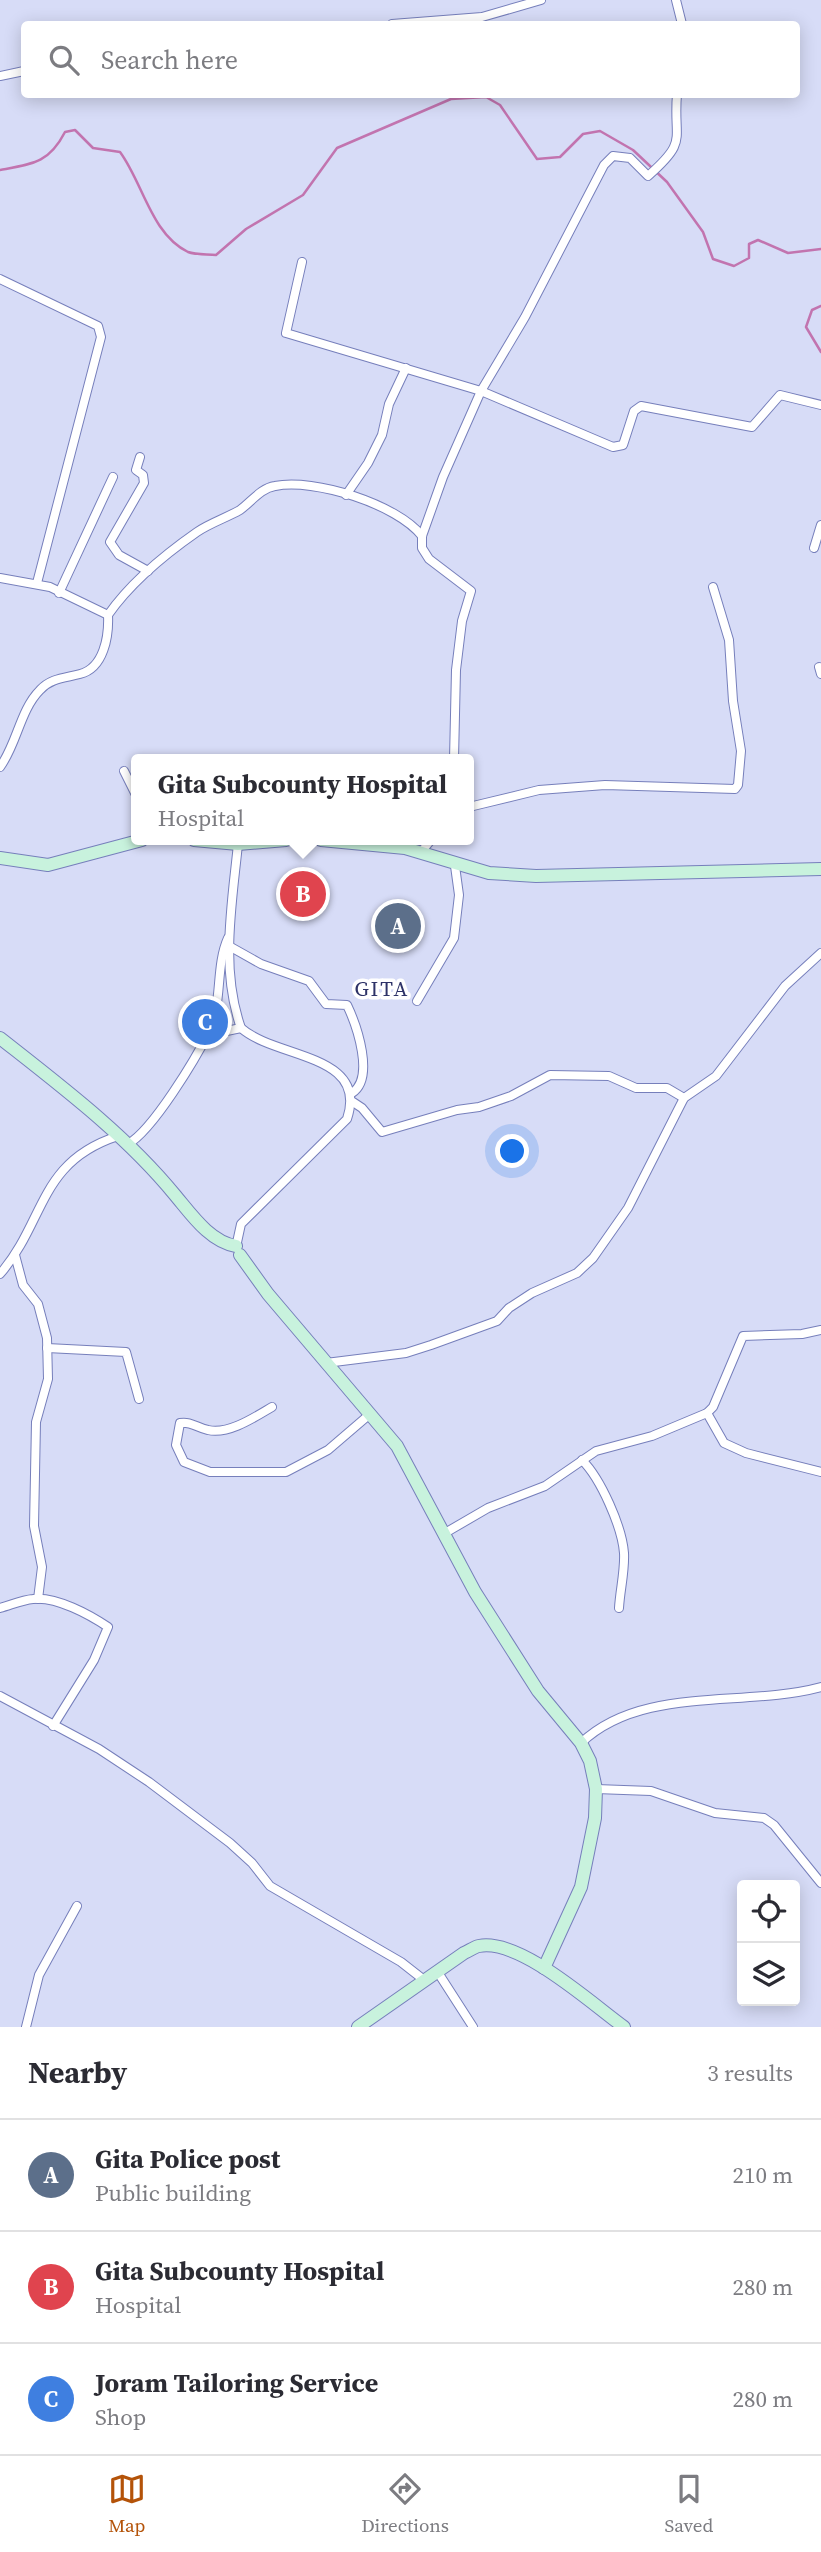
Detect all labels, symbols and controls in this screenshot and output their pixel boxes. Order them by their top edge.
search box [21,21,800,98]
icon: search [45,41,83,79]
text: Search here [101,42,238,78]
popup [131,754,474,845]
text: Gita Subcounty Hospital [158,766,447,802]
text: Hospital [158,802,244,834]
pin: B [280,868,326,920]
pin: A [375,900,421,952]
district label: GITA [354,974,410,1003]
pin: C [182,996,228,1048]
your location [495,1134,529,1168]
map controls [737,1880,800,2006]
button: locate [737,1880,800,1943]
button: layers [737,1943,800,2006]
text: Nearby [28,2052,127,2093]
text: 3 results [707,2057,793,2089]
text: Gita Police post [95,2141,280,2177]
text: A [43,2159,59,2191]
text: 210 m [732,2159,793,2191]
text: Public building [95,2177,251,2209]
text: Gita Subcounty Hospital [95,2253,384,2289]
text: B [44,2271,58,2303]
text: 280 m [732,2271,793,2303]
text: Hospital [95,2289,181,2321]
text: Joram Tailoring Service [95,2365,378,2401]
text: C [44,2383,58,2415]
text: 280 m [732,2383,793,2415]
text: Shop [95,2401,146,2433]
tab: Map [108,2470,146,2538]
tab: Directions [361,2470,449,2538]
tab: Saved [665,2470,713,2538]

